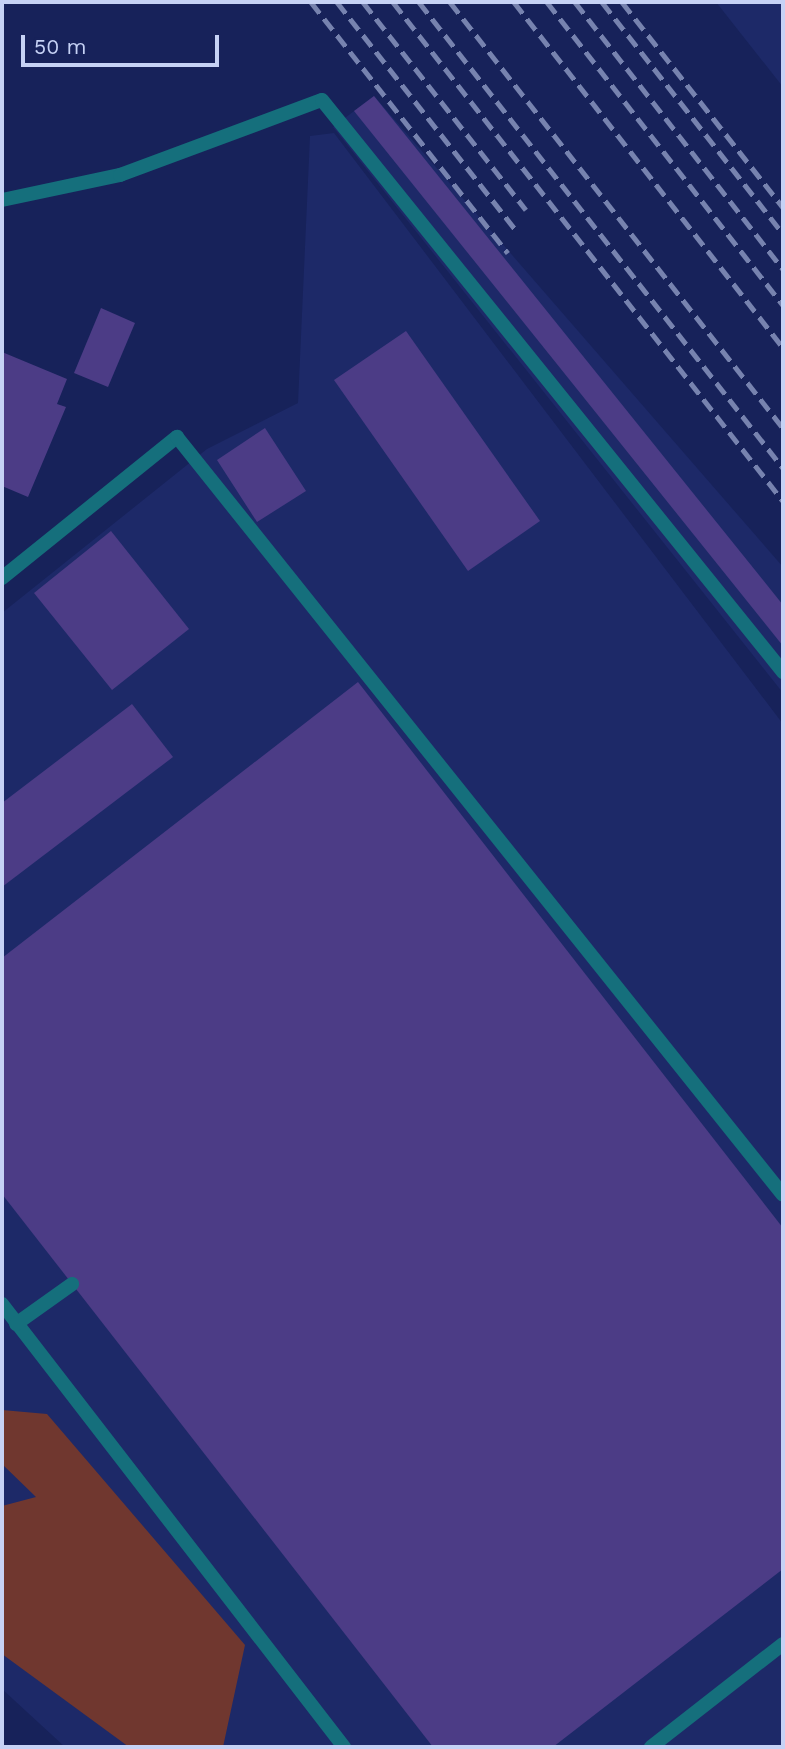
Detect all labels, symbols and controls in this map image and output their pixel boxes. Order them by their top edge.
scale bar [24,21,222,65]
text: 50 m [34,34,86,59]

